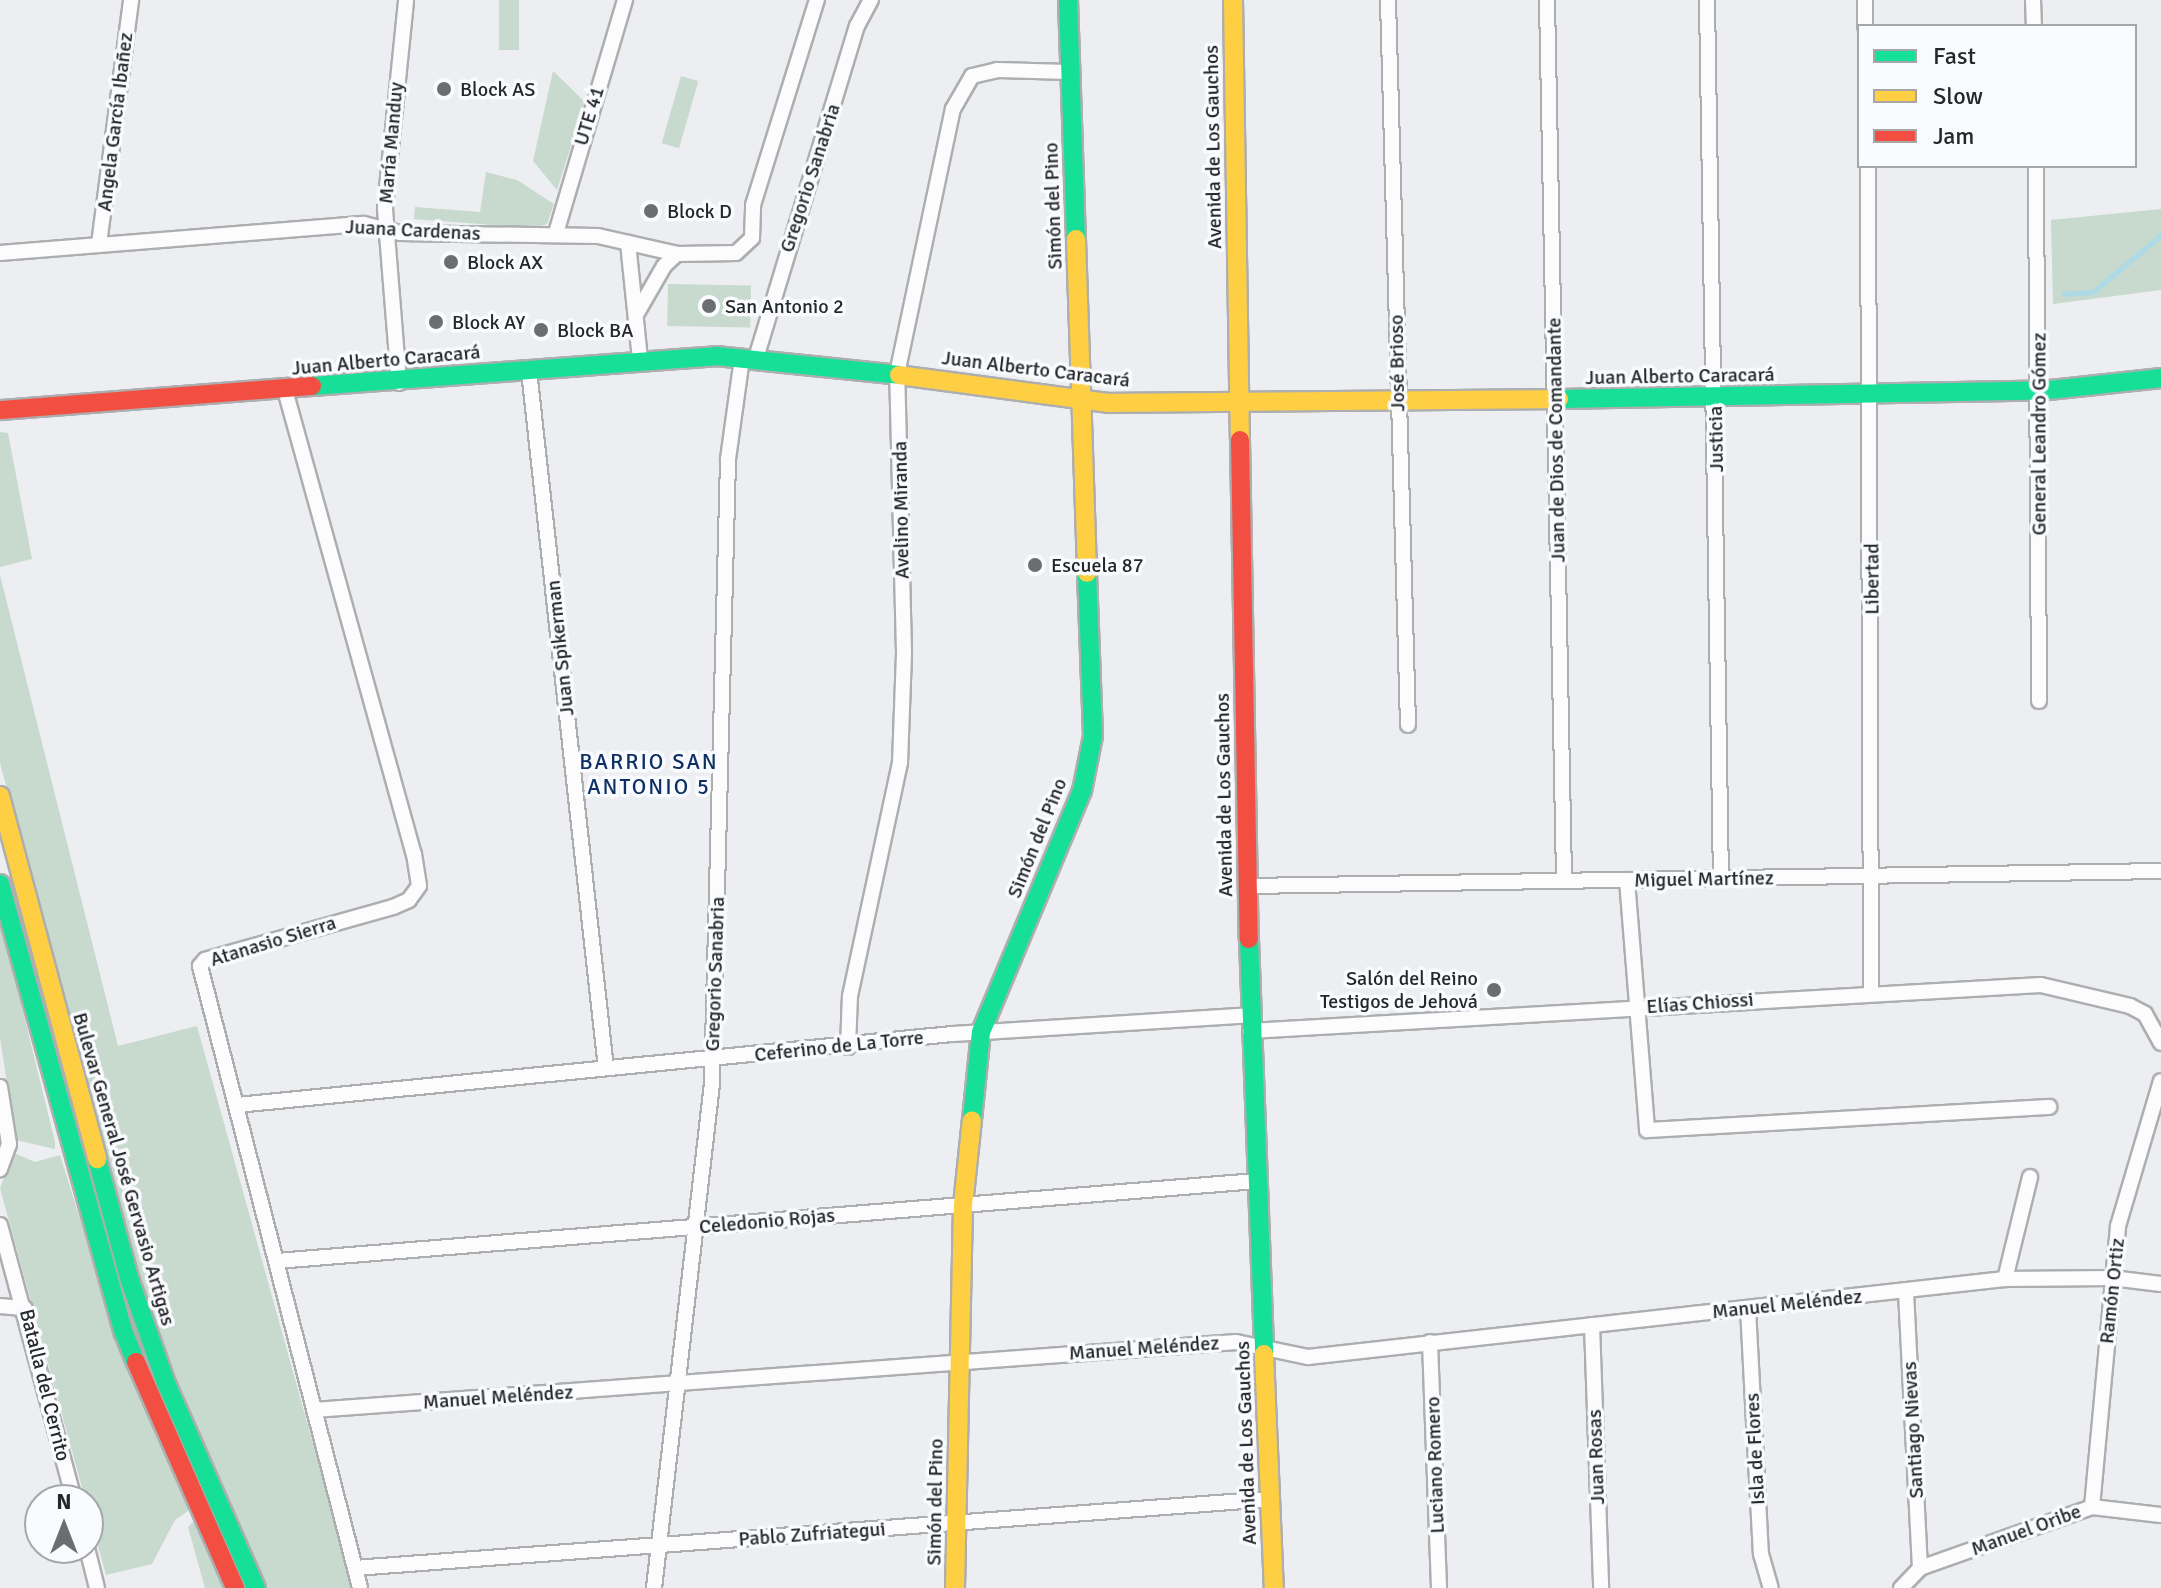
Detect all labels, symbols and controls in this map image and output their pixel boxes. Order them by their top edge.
legend [1857,24,2137,168]
street label: Angela García Ibañez [92,31,138,213]
text: Fast [1933,41,1976,71]
street label: Avenida de Los Gauchos [1199,45,1227,249]
place label: Block AS [460,77,535,101]
marker: Block AS [435,80,453,98]
street label: María Manduy [374,81,408,205]
text: Slow [1933,81,1983,111]
street label: UTE 41 [569,84,609,148]
street label: Gregorio Sanabria [775,101,845,255]
text: Jam [1933,121,1974,151]
street label: Simón del Pino [1039,142,1067,270]
place label: Block D [667,199,732,223]
marker: Block D [642,202,660,220]
street label: Juana Cardenas [345,214,481,246]
place label: Block AX [467,250,543,274]
marker: Block AX [442,253,460,271]
place label: San Antonio 2 [725,294,844,318]
marker: San Antonio 2 [700,297,718,315]
place label: Block AY [452,310,525,334]
marker: Block AY [427,313,445,331]
street label: José Brioso [1384,314,1410,412]
street label: Juan de Dios de Comandante [1542,317,1570,563]
place label: Block BA [557,318,633,342]
marker: Block BA [532,321,550,339]
street label: General Leandro Gómez [2027,333,2051,535]
street label: Juan Alberto Caracará [291,340,481,380]
street label: Juan Alberto Caracará [940,346,1132,392]
street label: Juan Alberto Caracará [1585,362,1775,390]
street label: Justicia [1703,406,1729,472]
street label: Avelino Miranda [888,441,914,579]
street label: Libertad [1860,543,1884,615]
place label: Escuela 87 [1051,553,1143,577]
marker: Escuela 87 [1026,556,1044,574]
street label: Juan Spikerman [541,579,579,717]
street label: Avenida de Los Gauchos [1210,693,1238,897]
district label: BARRIO SAN ANTONIO 5 [579,748,719,800]
street label: Simón del Pino [1002,775,1072,901]
street label: Miguel Martínez [1634,866,1774,892]
street label: Gregorio Sanabria [700,896,730,1052]
street label: Atanasio Sierra [207,910,339,972]
place label: Salón del Reino Testigos de Jehová [1320,966,1478,1013]
marker: Salón del Reino Testigos de Jehová [1485,981,1503,999]
street label: Elías Chiossi [1646,987,1754,1019]
street label: Bulevar General José Gervasio Artigas [68,1010,180,1328]
street label: Ceferino de La Torre [753,1025,925,1067]
street label: Celedonio Rojas [698,1203,836,1239]
street label: Ramón Ortiz [2095,1237,2129,1345]
street label: Manuel Meléndez [1711,1284,1863,1324]
street label: Batalla del Cerrito [15,1307,75,1463]
street label: Manuel Meléndez [1068,1331,1220,1365]
street label: Avenida de Los Gauchos [1230,1341,1262,1545]
street label: Santiago Nievas [1897,1361,1929,1499]
street label: Manuel Meléndez [422,1380,574,1414]
street label: Isla de Flores [1740,1392,1770,1506]
street label: Luciano Romero [1421,1396,1449,1534]
street label: Juan Rosas [1582,1409,1610,1505]
street label: Simón del Pino [922,1438,948,1566]
north arrow [24,1484,104,1564]
text: N [56,1488,72,1515]
street label: Manuel Oribe [1968,1499,2084,1561]
street label: Pablo Zufriategui [738,1517,886,1551]

